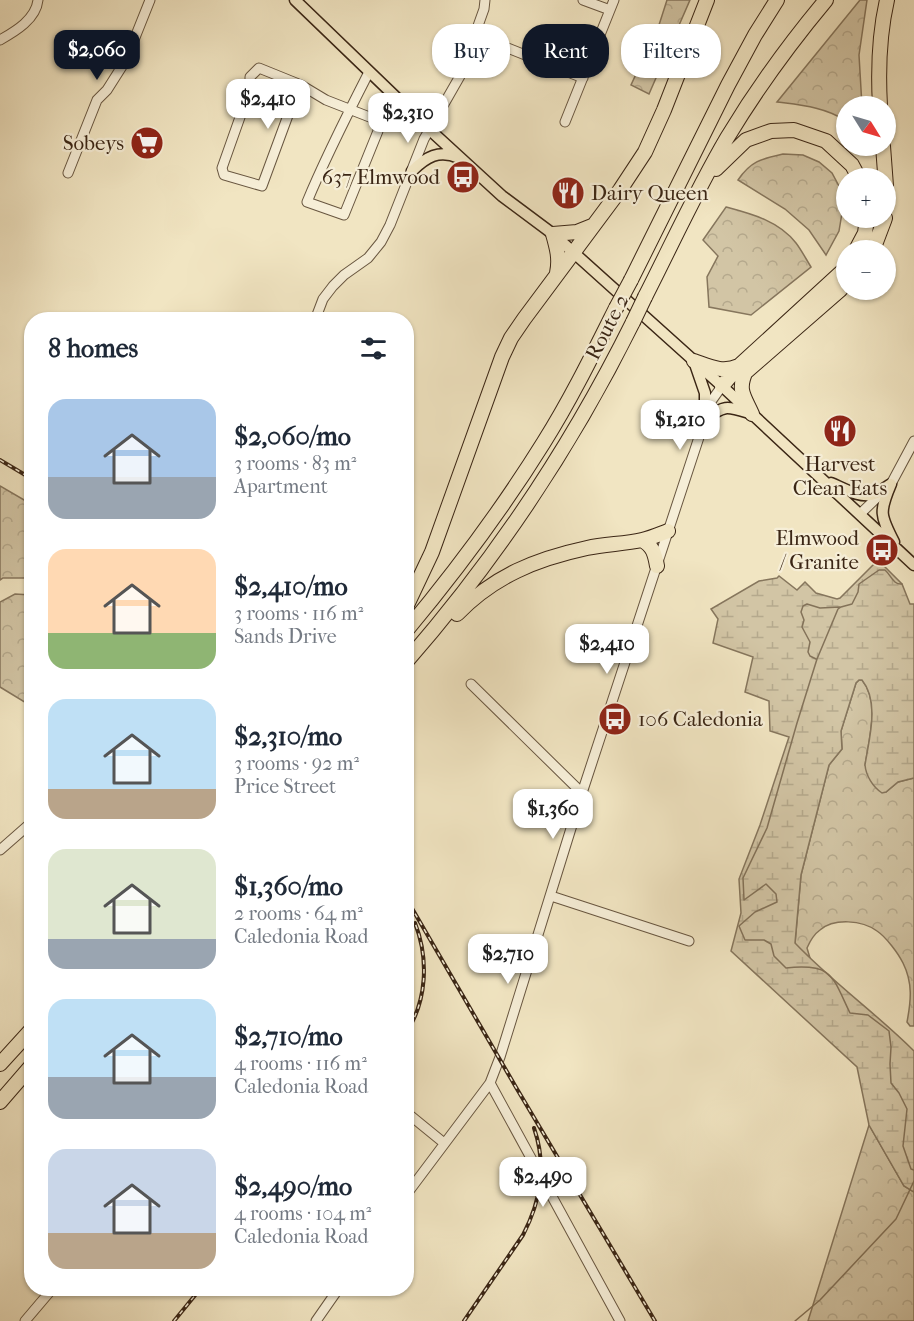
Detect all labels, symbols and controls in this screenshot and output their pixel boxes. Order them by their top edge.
chip: Buy [432,24,510,78]
chip: Rent [522,24,609,78]
chip: Filters [621,24,721,78]
pin: $2,060 [48,30,146,81]
text: $2,060 [68,38,126,61]
pin: $2,410 [219,79,317,130]
text: $2,410 [240,87,296,110]
pin: $2,310 [359,93,457,144]
north arrow [836,96,896,156]
map controls [836,96,896,300]
text: $2,310 [382,101,434,124]
supermarket icon: Sobeys [129,125,165,161]
place label: Sobeys [63,131,124,155]
bus stop icon: 637 Elmwood [445,159,481,195]
place label: 637 Elmwood [322,165,441,189]
button: + [836,168,896,228]
restaurant icon: Dairy Queen [550,175,586,211]
place label: Dairy Queen [591,181,709,205]
button: − [836,240,896,300]
street label: Route 2 [580,290,634,364]
icon: filters [357,332,390,365]
text: 8 homes [48,333,138,364]
pin: $1,210 [631,400,729,451]
text: $1,210 [655,408,705,431]
restaurant icon: Harvest Clean Eats [822,413,858,449]
text: $2,060/mo [234,421,351,452]
icon: home [96,423,168,495]
text: 3 rooms · 83 m² [234,452,357,475]
place label: Harvest Clean Eats [793,452,887,500]
text: Apartment [234,475,328,498]
place label: Elmwood / Granite [775,526,860,574]
bus stop icon: Elmwood / Granite [864,532,900,568]
text: $2,410/mo [234,571,348,602]
icon: home [96,573,168,645]
text: 3 rooms · 116 m² [234,602,363,625]
pin: $2,410 [558,624,656,675]
text: Sands Drive [234,625,337,648]
text: $2,410 [579,632,635,655]
bus stop icon: 106 Caledonia [597,701,633,737]
place label: 106 Caledonia [638,707,763,731]
text: $2,310/mo [234,721,342,752]
icon: home [96,723,168,795]
text: 3 rooms · 92 m² [234,752,359,775]
text: Price Street [234,775,336,798]
pin: $1,360 [504,789,602,840]
text: $1,360 [527,797,579,820]
text: $1,360/mo [234,871,343,902]
icon: home [96,873,168,945]
text: 2 rooms · 64 m² [234,902,363,925]
text: Caledonia Road [234,925,368,948]
pin: $2,710 [459,934,557,985]
text: $2,710 [482,942,534,965]
text: $2,710/mo [234,1021,343,1052]
icon: home [96,1023,168,1095]
text: 4 rooms · 116 m² [234,1052,367,1075]
text: Caledonia Road [234,1075,368,1098]
pin: $2,490 [494,1157,592,1208]
text: $2,490 [513,1165,573,1188]
text: $2,490/mo [234,1171,352,1202]
icon: home [96,1173,168,1245]
text: 4 rooms · 104 m² [234,1202,372,1225]
text: Caledonia Road [234,1225,368,1248]

